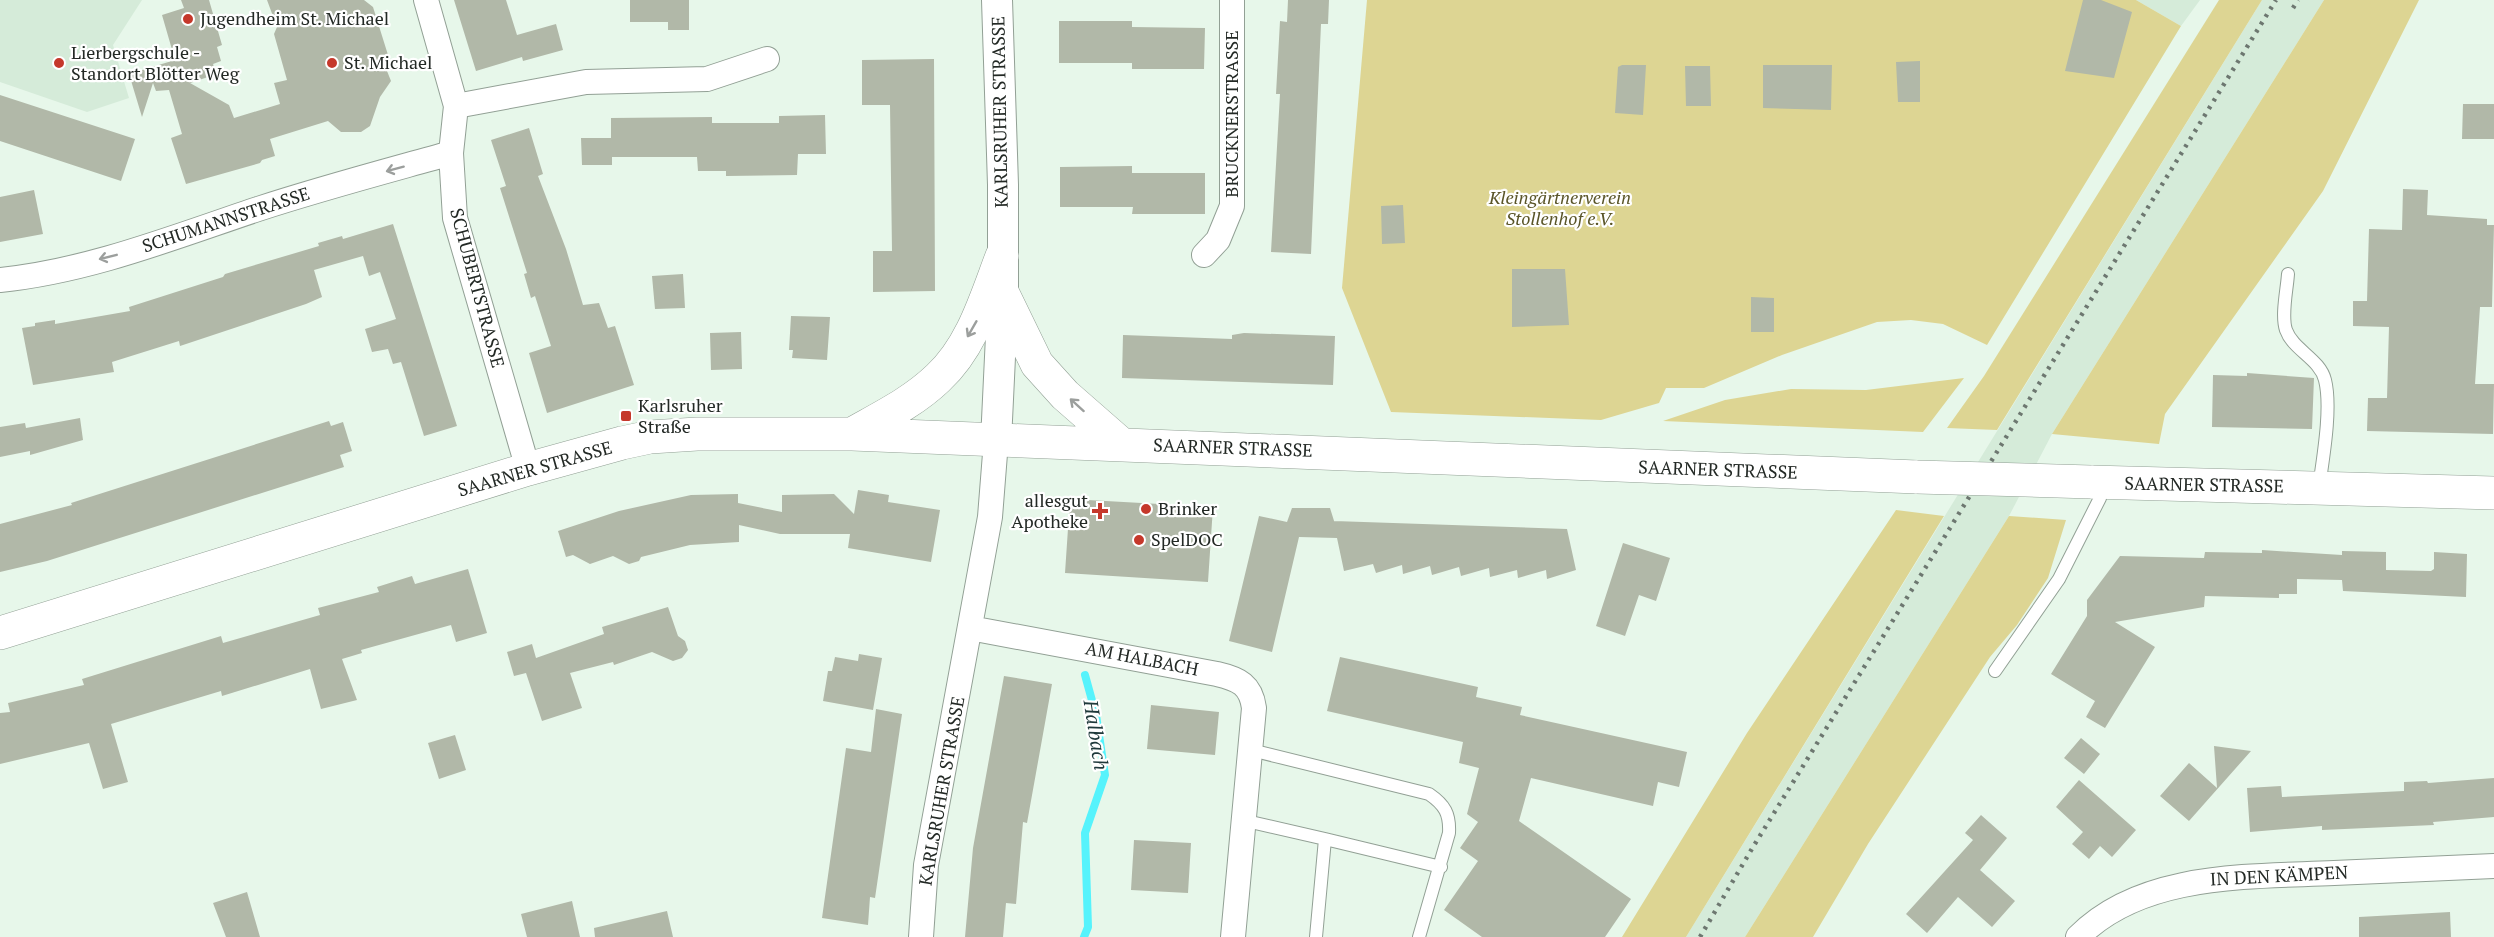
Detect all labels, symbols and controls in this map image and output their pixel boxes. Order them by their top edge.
place label: Jugendheim St. Michael [200,6,389,30]
marker: Jugendheim St. Michael [181,12,195,26]
street label: KARLSRUHER STRASSE [985,16,1013,208]
street label: BRUCKNERSTRASSE [1219,30,1243,198]
place label: Lierbergschule - Standort Blötter Weg [71,40,240,85]
place label: St. Michael [344,50,433,74]
marker: Lierbergschule - Standort Blötter Weg [52,56,66,70]
marker: St. Michael [325,56,339,70]
one-way arrow [386,164,405,175]
street label: SCHUMANNSTRASSE [139,181,313,258]
park label: Kleingärtnerverein Stollenhof e.V. [1488,185,1631,230]
street label: SCHUBERTSTRASSE [445,205,511,370]
one-way arrow [99,252,118,264]
one-way arrow [965,321,977,338]
place label: Karlsruher Straße [638,393,723,438]
one-way arrow [1070,398,1085,412]
marker: Karlsruher Straße [619,409,633,423]
street label: SAARNER STRASSE [1153,432,1313,462]
street label: SAARNER STRASSE [455,435,615,502]
street label: SAARNER STRASSE [1638,454,1798,484]
street label: SAARNER STRASSE [2124,471,2284,497]
place label: allesgut Apotheke [1011,488,1088,533]
place label: Brinker [1158,496,1217,520]
marker: Brinker [1139,502,1153,516]
marker: allesgut Apotheke [1093,504,1107,518]
place label: SpelDOC [1151,527,1223,551]
marker: SpelDOC [1132,533,1146,547]
street label: AM HALBACH [1084,635,1201,681]
street label: KARLSRUHER STRASSE [913,694,969,887]
water label: Halbach [1077,697,1115,772]
street label: IN DEN KÄMPEN [2209,859,2349,891]

